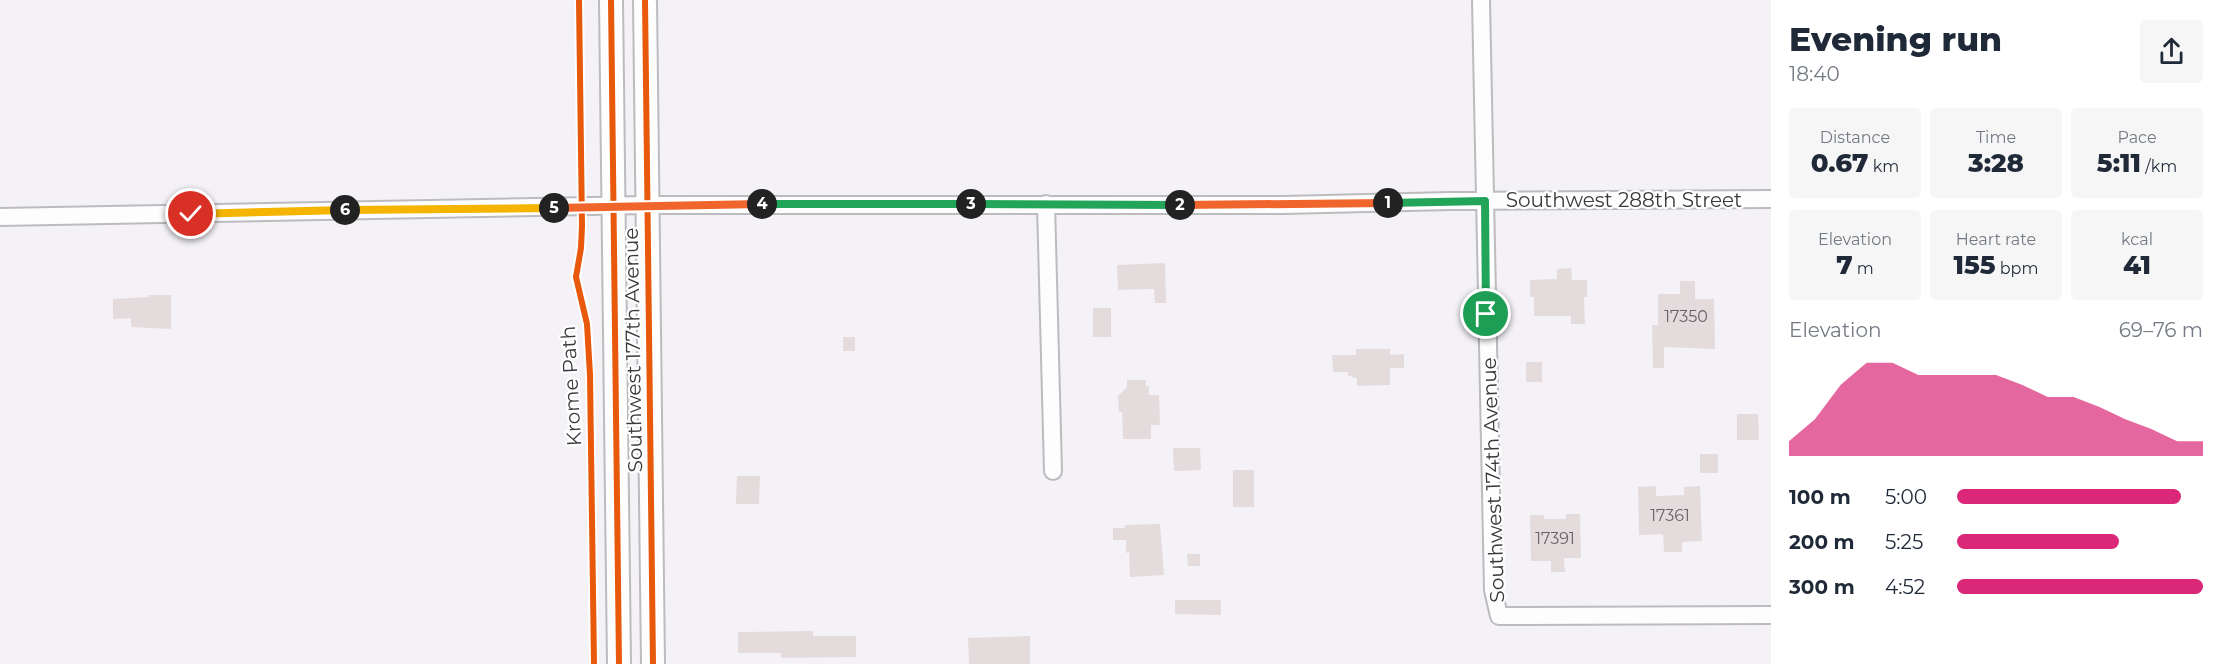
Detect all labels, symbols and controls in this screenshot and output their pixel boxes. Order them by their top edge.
text: Evening run [1789,19,2002,59]
button: share [2140,20,2203,83]
text: 18:40 [1789,62,1840,86]
text: Distance [1820,128,1890,147]
text: Time [1976,128,2016,147]
text: Pace [2117,128,2157,147]
text: 0.67 [1811,147,1869,179]
text: 3:28 [1968,147,2024,179]
text: 5:11 [2097,147,2141,179]
text: km [1869,157,1899,176]
text: /km [2141,157,2177,176]
pin [165,188,216,239]
pin: 1 [1373,188,1403,218]
street label: Southwest 288th Street [1506,188,1742,212]
pin: 4 [747,189,777,219]
pin: 3 [956,189,986,219]
pin: 2 [1165,190,1195,220]
pin: 5 [539,193,569,223]
text: 1 [1385,193,1391,212]
text: 4 [756,194,768,213]
text: 3 [966,194,976,213]
pin: 6 [330,195,360,225]
text: 2 [1175,195,1185,214]
icon: check [174,197,207,230]
text: 5 [549,198,559,217]
text: 6 [340,200,350,219]
street label: Southwest 177th Avenue [619,227,647,473]
text: Elevation [1818,230,1892,249]
text: Heart rate [1956,230,2036,249]
text: kcal [2121,230,2153,249]
text: 7 [1836,249,1853,281]
text: 155 [1954,249,1996,281]
text: 41 [2123,249,2151,281]
text: m [1853,259,1874,278]
text: bpm [1996,259,2038,278]
pin [1460,288,1511,339]
icon: arrive [1469,297,1502,330]
house number: 17350 [1664,307,1708,326]
text: Elevation [1789,318,1881,342]
text: 69–76 m [2119,318,2203,342]
street label: Krome Path [556,325,586,447]
street label: Southwest 174th Avenue [1477,357,1509,603]
text: 100 m [1789,485,1851,509]
text: 5:00 [1885,485,1927,509]
house number: 17361 [1650,506,1690,525]
house number: 17391 [1535,529,1575,548]
text: 200 m [1789,530,1855,554]
text: 5:25 [1885,530,1923,554]
text: 300 m [1789,575,1855,599]
text: 4:52 [1885,575,1925,599]

